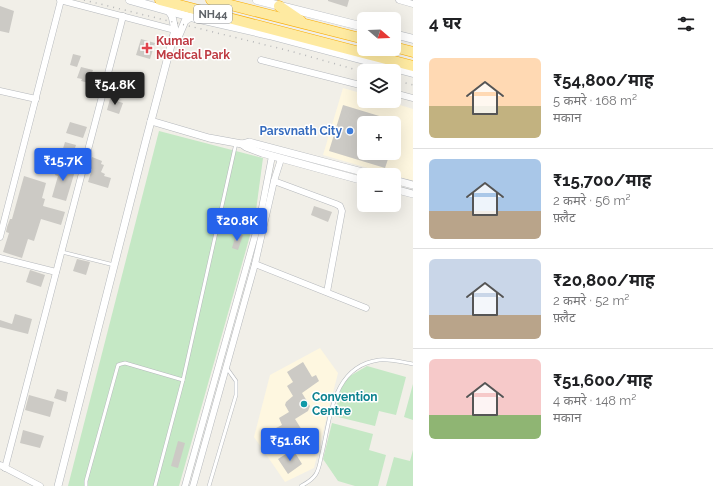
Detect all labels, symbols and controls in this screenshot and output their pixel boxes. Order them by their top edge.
road number: NH44 [194,5,232,23]
north arrow [357,12,401,56]
map controls [357,12,401,212]
text: 4 घर [429,13,461,33]
icon: filters [675,13,697,35]
place label: Kumar Medical Park [156,34,230,62]
marker: Kumar Medical Park [141,42,153,54]
button: layers [357,64,401,108]
text: ₹54,800/माह [553,70,654,90]
pin: ₹54.8K [82,72,148,106]
icon: home [461,74,509,122]
text: ₹54.8K [94,77,136,92]
text: 5 कमरे · 168 m² [553,93,637,108]
text: मकान [553,110,581,125]
button: + [357,116,401,160]
place label: Parsvnath City [259,124,342,138]
marker: Parsvnath City [345,126,355,136]
pin: ₹15.7K [30,148,96,182]
text: ₹15.7K [43,153,83,168]
button: − [357,168,401,212]
text: ₹15,700/माह [553,170,651,190]
icon: home [461,175,509,223]
text: 2 कमरे · 56 m² [553,193,630,208]
pin: ₹20.8K [204,208,270,242]
text: फ़्लैट [553,210,576,225]
text: ₹20.8K [216,213,258,228]
text: ₹20,800/माह [553,270,655,290]
icon: home [461,275,509,323]
text: 2 कमरे · 52 m² [553,293,629,308]
text: फ़्लैट [553,310,576,325]
text: ₹51,600/माह [553,370,652,390]
icon: home [461,375,509,423]
place label: Convention Centre [312,390,378,418]
text: 4 कमरे · 148 m² [553,393,636,408]
marker: Convention Centre [299,399,309,409]
text: मकान [553,410,581,425]
pin: ₹51.6K [257,428,323,462]
text: ₹51.6K [270,433,310,448]

